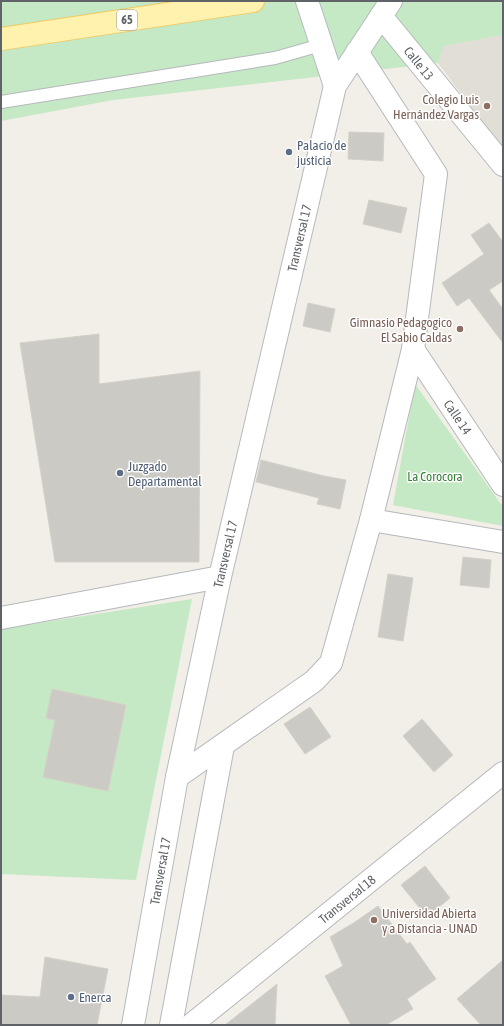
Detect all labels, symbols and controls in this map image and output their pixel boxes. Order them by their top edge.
road number: 65 [117,10,137,30]
street label: Calle 13 [401,44,437,83]
place label: Colegio Luis Hernández Vargas [393,92,479,122]
marker: Colegio Luis Hernández Vargas [482,101,492,111]
place label: Palacio de justicia [296,138,346,168]
marker: Palacio de justicia [284,147,294,157]
street label: Transversal 17 [284,203,314,273]
place label: Gimnasio Pedagogico El Sabio Caldas [350,315,452,345]
marker: Gimnasio Pedagogico El Sabio Caldas [455,324,465,334]
street label: Calle 14 [441,397,475,437]
place label: Juzgado Departamental [128,459,202,489]
marker: Juzgado Departamental [115,468,125,478]
park label: La Corocora [407,469,463,484]
street label: Transversal 17 [210,519,240,589]
street label: Transversal 17 [147,836,174,906]
street label: Transversal 18 [316,872,379,927]
place label: Universidad Abierta y a Distancia - UNAD [382,906,478,936]
marker: Universidad Abierta y a Distancia - UNAD [369,915,379,925]
place label: Enerca [79,990,111,1005]
marker: Enerca [66,992,76,1002]

